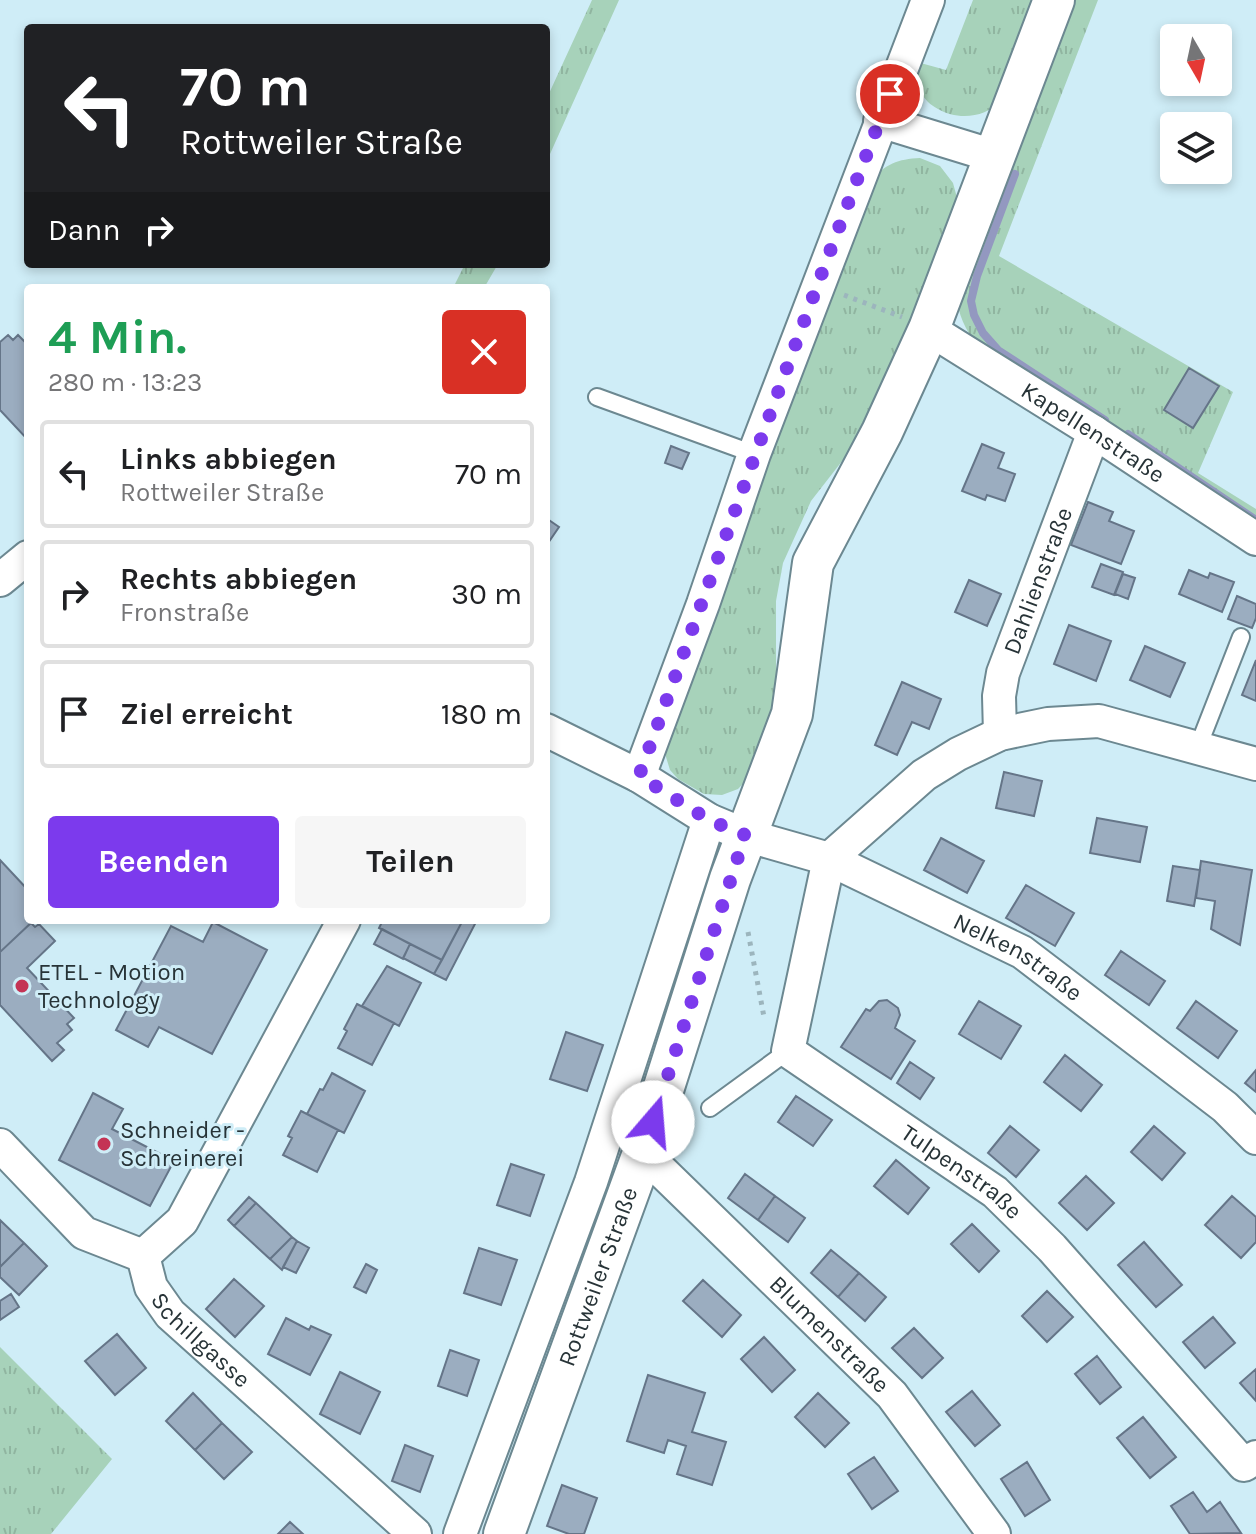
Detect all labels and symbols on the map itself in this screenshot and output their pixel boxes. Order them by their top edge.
north arrow [1160,24,1232,96]
pin [856,60,924,128]
street label: Kapellenstraße [1016,376,1170,489]
street label: Dahlienstraße [997,503,1078,658]
street label: Nelkenstraße [949,907,1088,1007]
place label: ETEL - Motion Technology [38,958,185,1014]
marker: ETEL - Motion Technology [13,977,31,995]
position arrow [611,1080,695,1164]
place label: Schneider - Schreinerei [120,1116,245,1172]
street label: Tulpenstraße [896,1118,1028,1225]
marker: Schneider - Schreinerei [95,1135,113,1153]
street label: Rottweiler Straße [552,1183,643,1370]
street label: Blumenstraße [764,1270,895,1399]
street label: Schillgasse [145,1287,256,1393]

